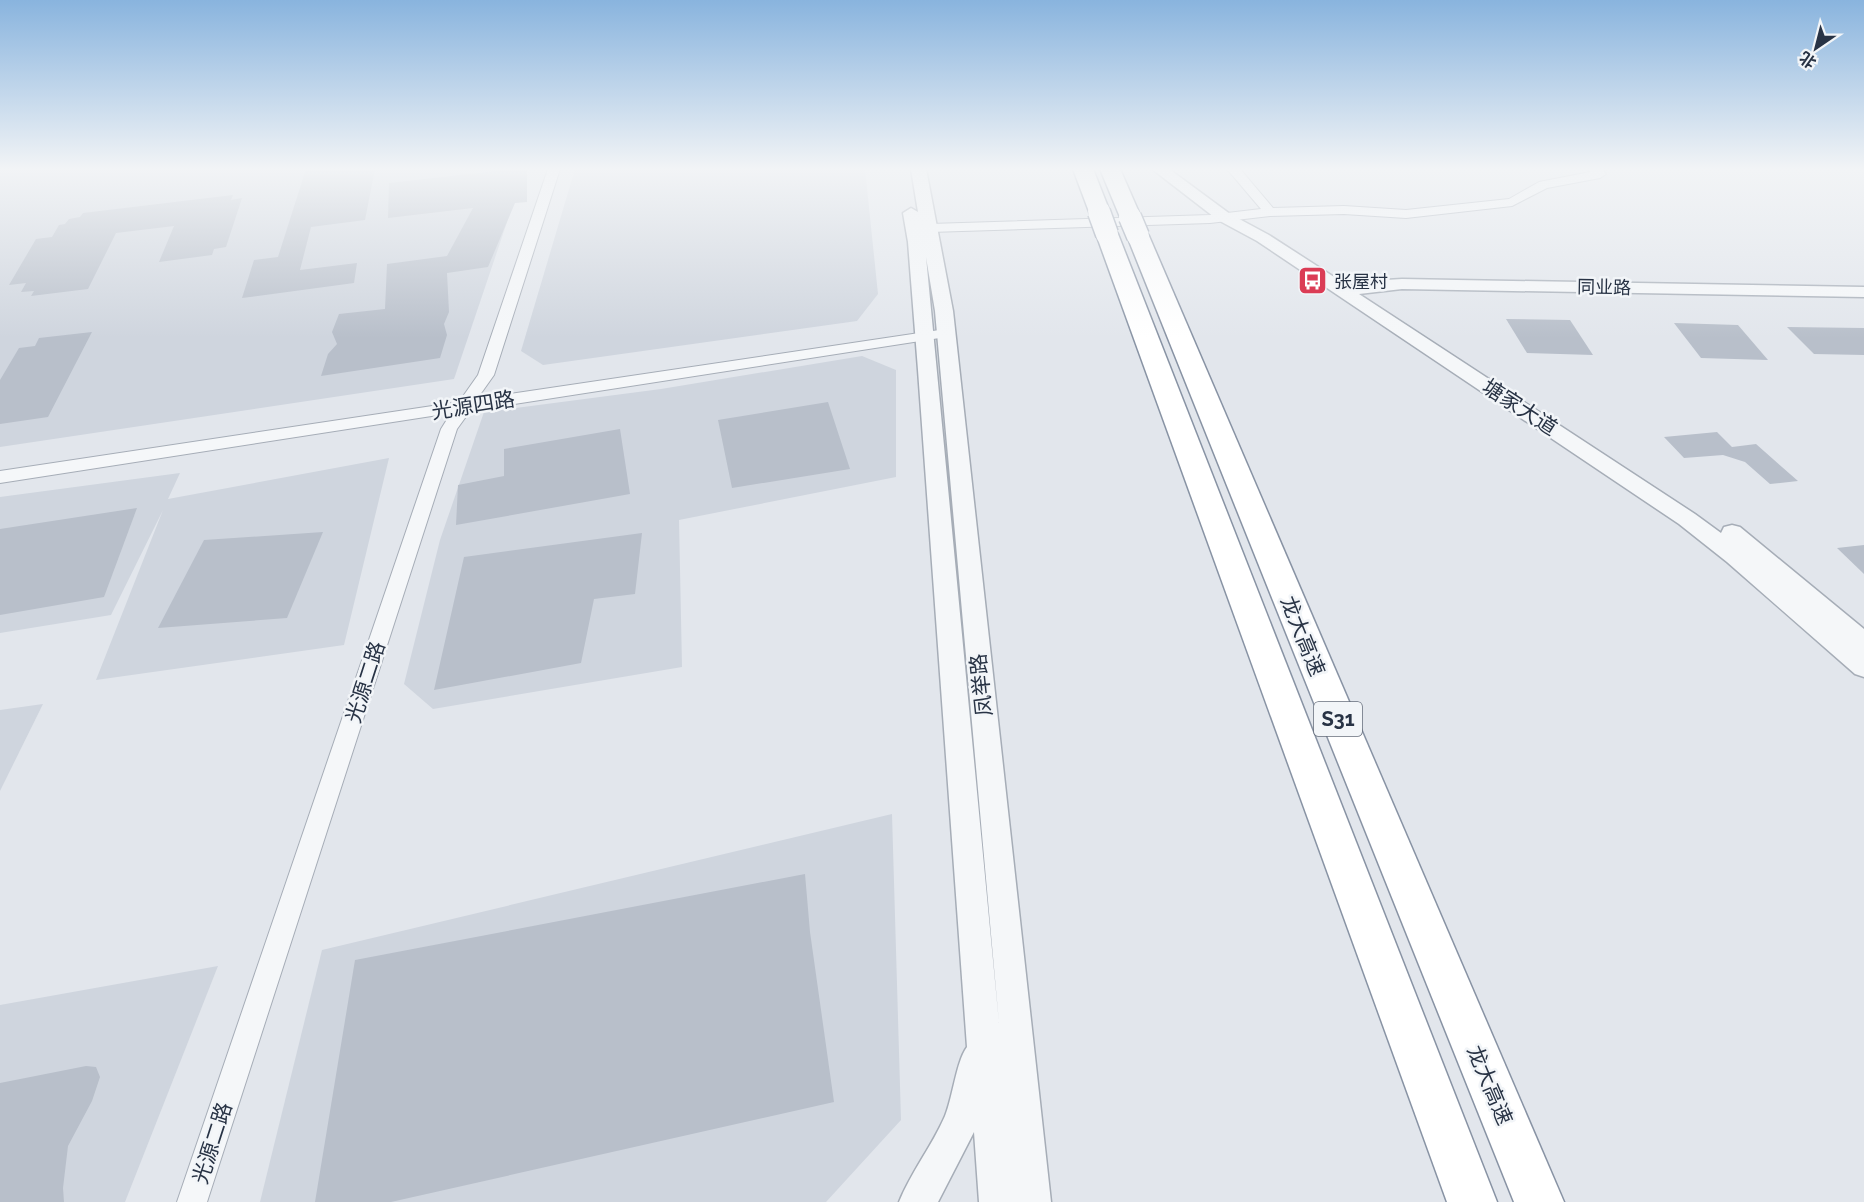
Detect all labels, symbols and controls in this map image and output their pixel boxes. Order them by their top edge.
north arrow [1786,18,1846,78]
text: 北 [1796,48,1820,72]
bus stop icon: 张屋村 [1297,265,1329,297]
place label: 张屋村 [1334,271,1388,292]
street label: 同业路 [1577,276,1631,298]
street label: 塘家大道 [1478,374,1562,440]
street label: 光源四路 [430,386,516,424]
street label: 龙大高速 [1276,592,1330,680]
street label: 光源二路 [340,638,390,726]
street label: 凤举路 [965,652,997,718]
road number: S31 [1314,702,1362,736]
street label: 龙大高速 [1462,1041,1518,1129]
street label: 光源二路 [187,1099,237,1187]

